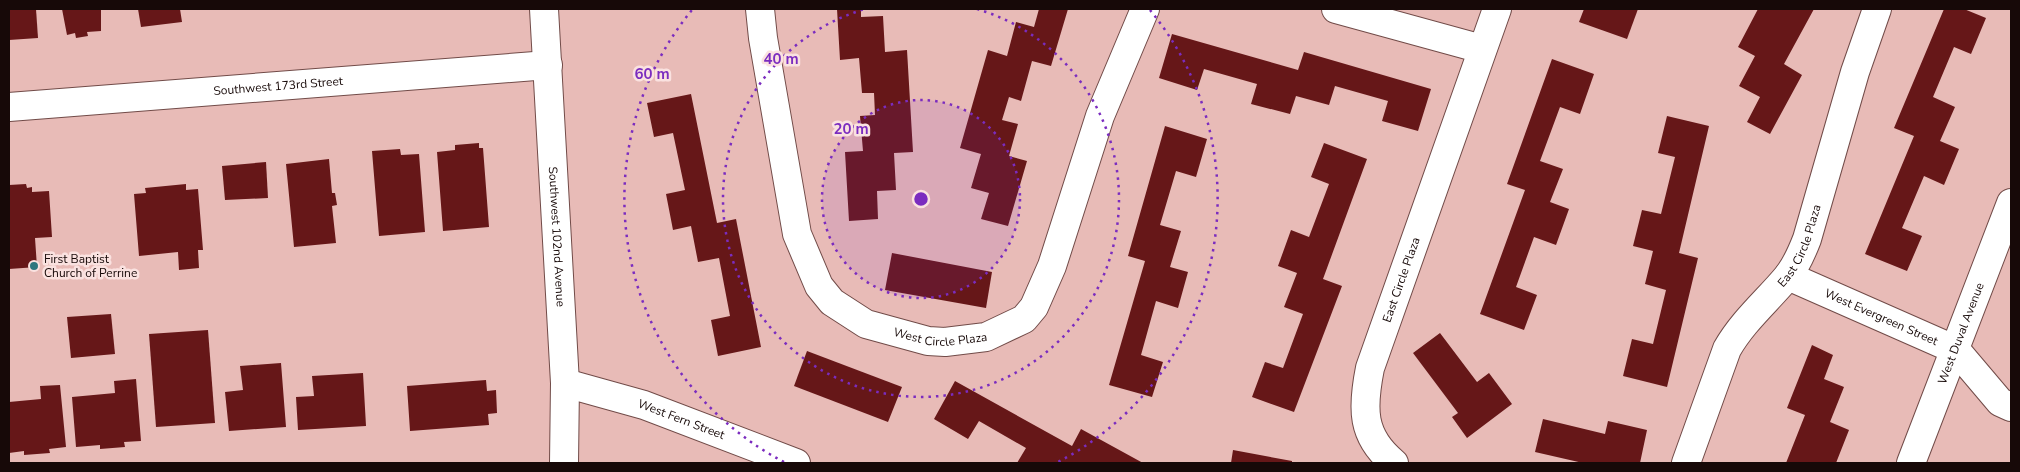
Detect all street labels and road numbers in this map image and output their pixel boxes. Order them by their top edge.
street label: Southwest 173rd Street [213,73,344,99]
street label: Southwest 102nd Avenue [545,166,569,307]
street label: East Circle Plaza [1774,203,1825,290]
street label: East Circle Plaza [1379,235,1424,325]
street label: West Duval Avenue [1934,280,1988,386]
street label: West Evergreen Street [1822,285,1941,349]
street label: West Circle Plaza [892,324,988,350]
street label: West Fern Street [636,395,728,443]

